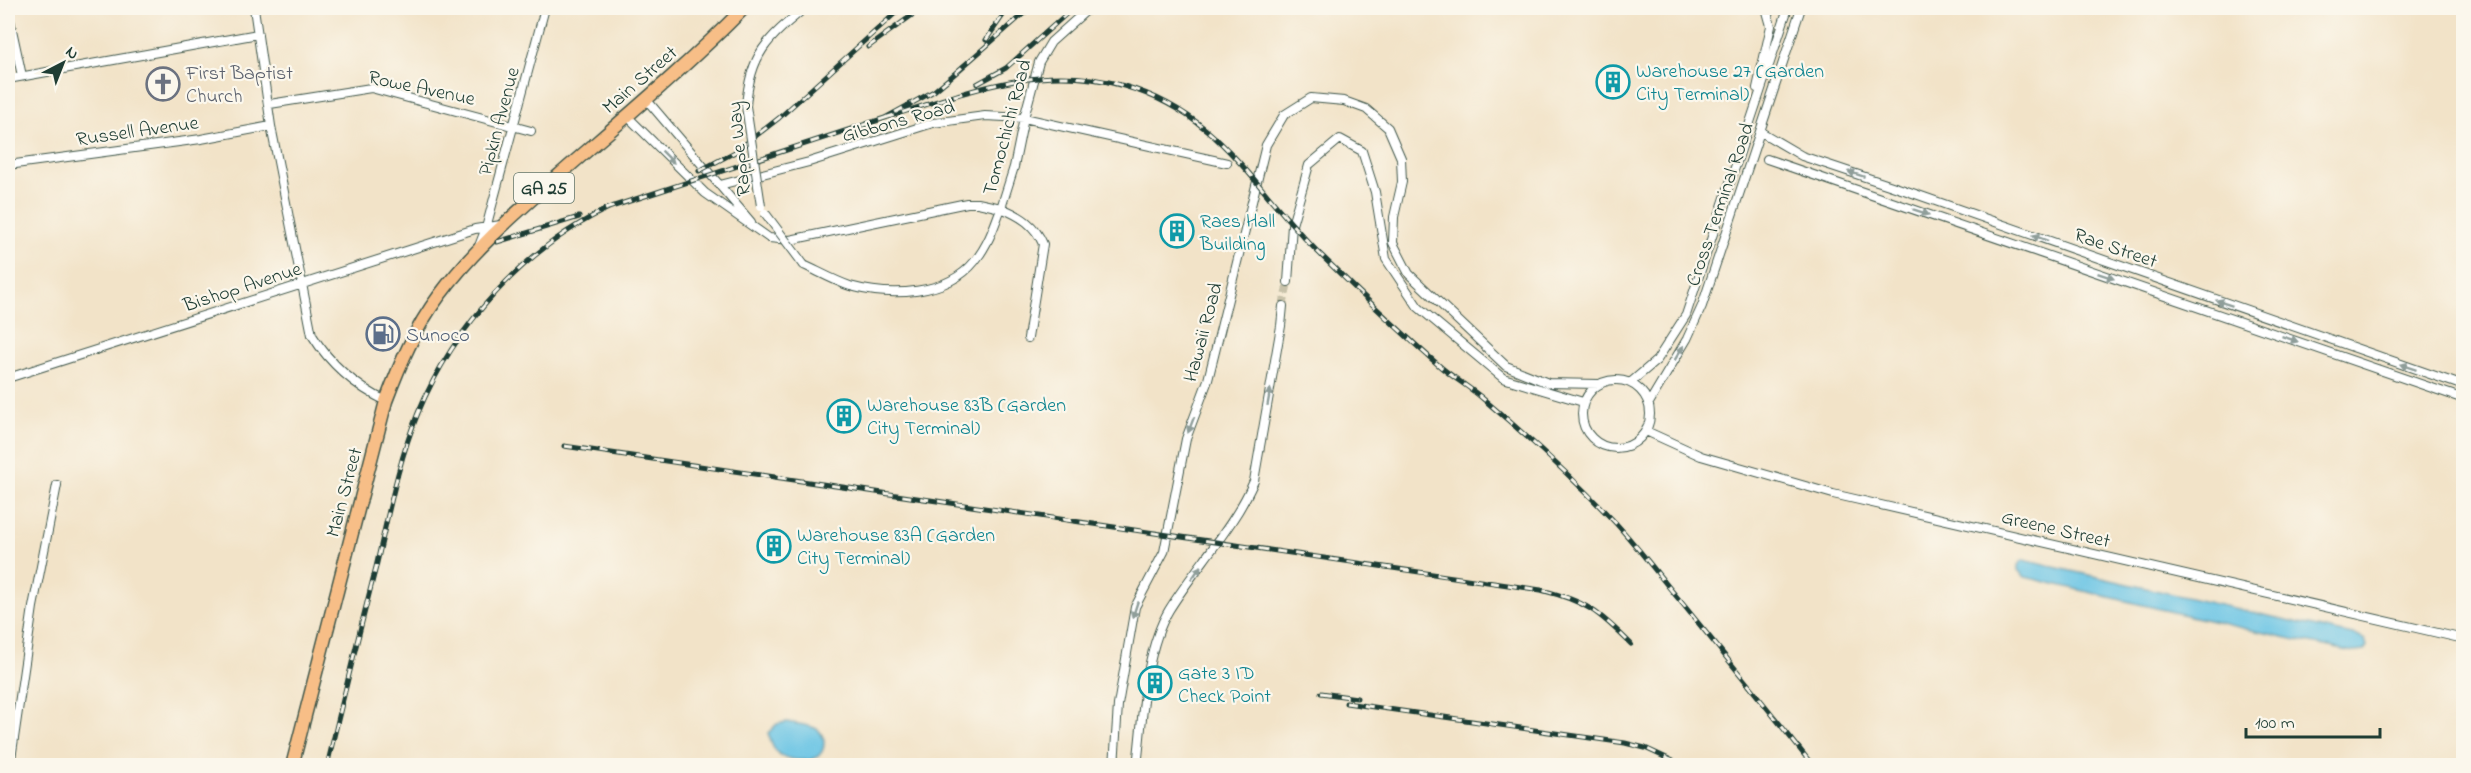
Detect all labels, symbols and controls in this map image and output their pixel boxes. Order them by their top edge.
north arrow [33,33,93,93]
street label: Main Street [596,40,685,122]
text: N [60,41,84,66]
street label: Tomochichi Road [976,57,1040,199]
place label: Warehouse 27 (Garden City Terminal) [1636,58,1824,110]
place label: First Baptist Church [185,60,293,112]
street label: Rowe Avenue [365,64,478,115]
street label: Pipkin Avenue [472,64,529,179]
building icon: Warehouse 27 (Garden City Terminal) [1595,64,1631,100]
church icon: First Baptist Church [145,66,181,102]
street label: Gibbons Road [839,93,958,151]
street label: Rappe Way [721,100,760,197]
street label: Russell Avenue [74,110,200,155]
street label: Cross Terminal Road [1680,119,1763,290]
one-way arrow [661,149,675,163]
one-way arrow [1847,169,1865,178]
road number: GA 25 [514,173,574,203]
place label: Raes Hall Building [1199,208,1275,261]
one-way arrow [1912,208,1930,217]
building icon: Raes Hall Building [1159,213,1195,249]
street label: Rae Street [2070,222,2161,277]
one-way arrow [2031,233,2049,243]
street label: Bishop Avenue [179,256,306,321]
one-way arrow [2097,271,2115,281]
street label: Hawaii Road [1177,280,1232,386]
one-way arrow [2215,297,2233,307]
fuel station icon: Sunoco [365,316,401,352]
place label: Sunoco [406,322,470,351]
one-way arrow [2281,335,2299,345]
one-way arrow [1674,344,1684,361]
one-way arrow [2399,362,2417,371]
one-way arrow [1265,387,1274,406]
place label: Warehouse 83B (Garden City Terminal) [867,392,1066,444]
building icon: Warehouse 83B (Garden City Terminal) [826,398,862,434]
one-way arrow [1186,416,1195,434]
street label: Main Street [320,444,371,541]
street label: Greene Street [1998,504,2113,557]
place label: Warehouse 83A (Garden City Terminal) [797,522,995,574]
building icon: Warehouse 83A (Garden City Terminal) [756,528,792,564]
one-way arrow [1190,565,1201,581]
one-way arrow [1130,601,1139,619]
place label: Gate 3 ID Check Point [1178,660,1271,712]
building icon: Gate 3 ID Check Point [1137,665,1173,701]
scale bar [2246,701,2380,739]
text: 100 m [2255,711,2295,737]

